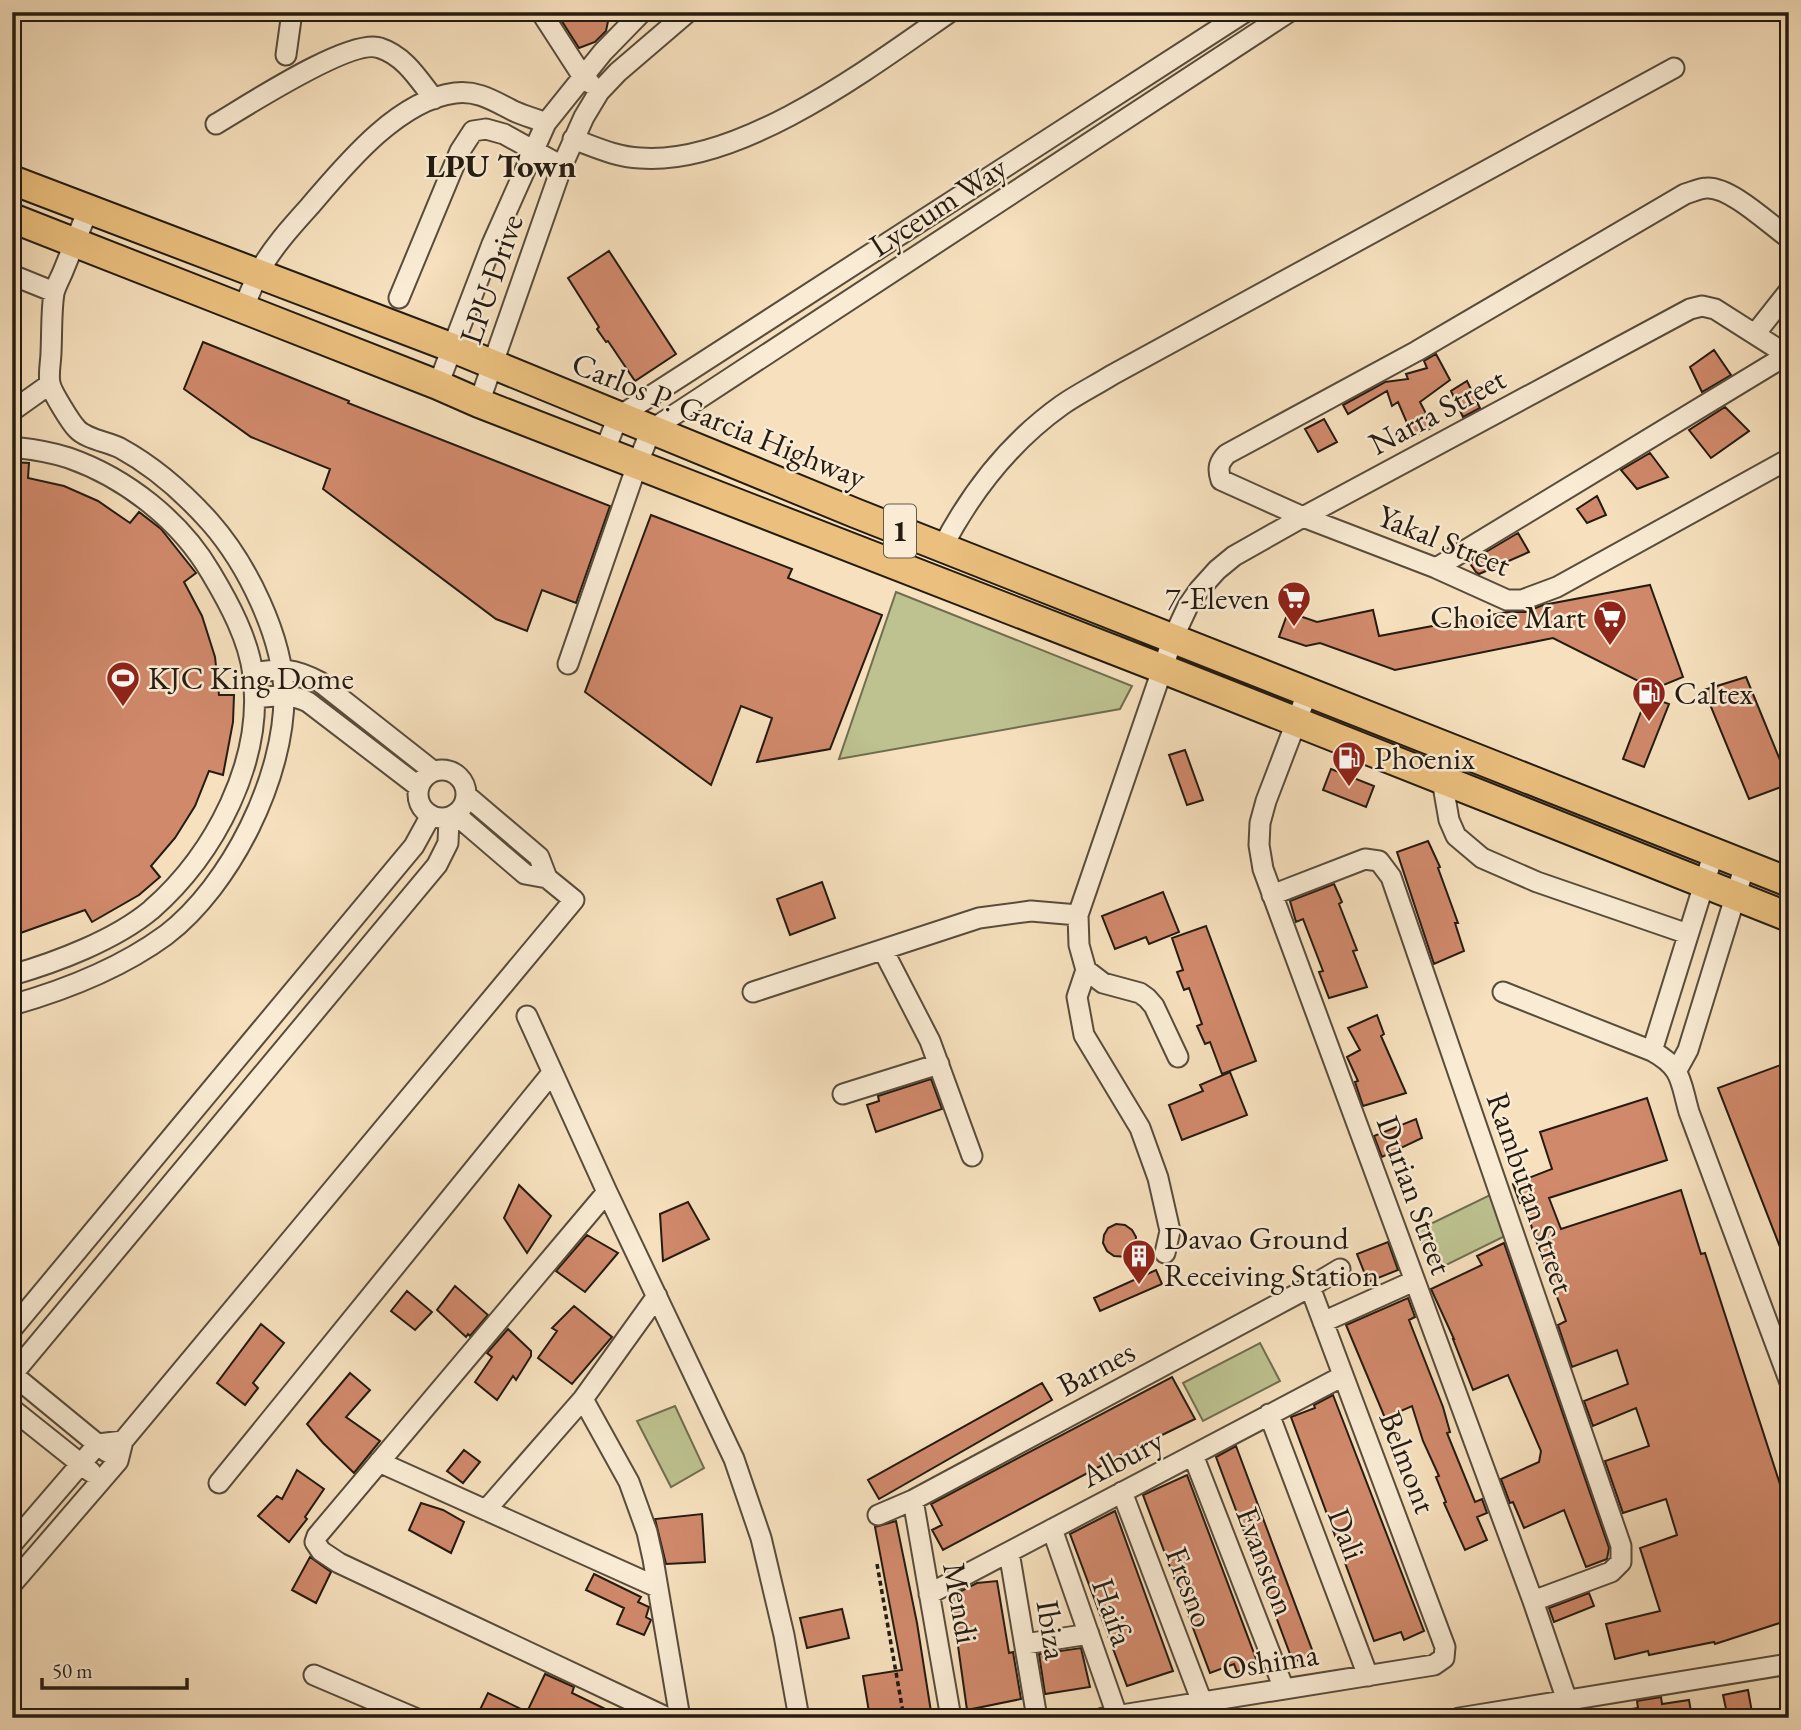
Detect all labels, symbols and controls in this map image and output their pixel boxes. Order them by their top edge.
district label: LPU Town [425,144,577,187]
street label: Lyceum Way [861,145,1016,266]
street label: LPU Drive [449,208,533,350]
street label: Carlos P. Garcia Highway [566,342,873,499]
street label: Narra Street [1361,357,1513,465]
street label: Yakal Street [1371,494,1517,586]
road number: 1 [884,504,916,558]
place label: 7-Eleven [1165,577,1270,619]
supermarket icon: 7-Eleven [1275,579,1313,628]
place label: Choice Mart [1430,596,1586,638]
supermarket icon: Choice Mart [1591,598,1629,647]
place label: KJC King Dome [148,657,354,699]
sports icon: KJC King Dome [104,659,142,708]
place label: Caltex [1674,672,1753,714]
fuel station icon: Caltex [1630,674,1668,723]
place label: Phoenix [1374,737,1475,779]
fuel station icon: Phoenix [1330,739,1368,788]
street label: Rambutan Street [1477,1087,1585,1299]
street label: Durian Street [1367,1110,1463,1280]
place label: Davao Ground Receiving Station [1164,1217,1379,1296]
building icon: Davao Ground Receiving Station [1120,1237,1158,1286]
street label: Barnes [1050,1330,1142,1406]
street label: Belmont [1369,1405,1447,1519]
street label: Albury [1072,1418,1172,1498]
street label: Evanston [1226,1501,1306,1622]
street label: Dali [1318,1502,1376,1566]
street label: Fresno [1156,1541,1224,1633]
street label: Mendi [933,1559,989,1647]
street label: Haifa [1082,1573,1144,1652]
street label: Ibiza [1027,1597,1077,1663]
street label: Oshima [1219,1633,1321,1689]
scale bar [42,1646,187,1690]
text: 50 m [52,1657,93,1684]

